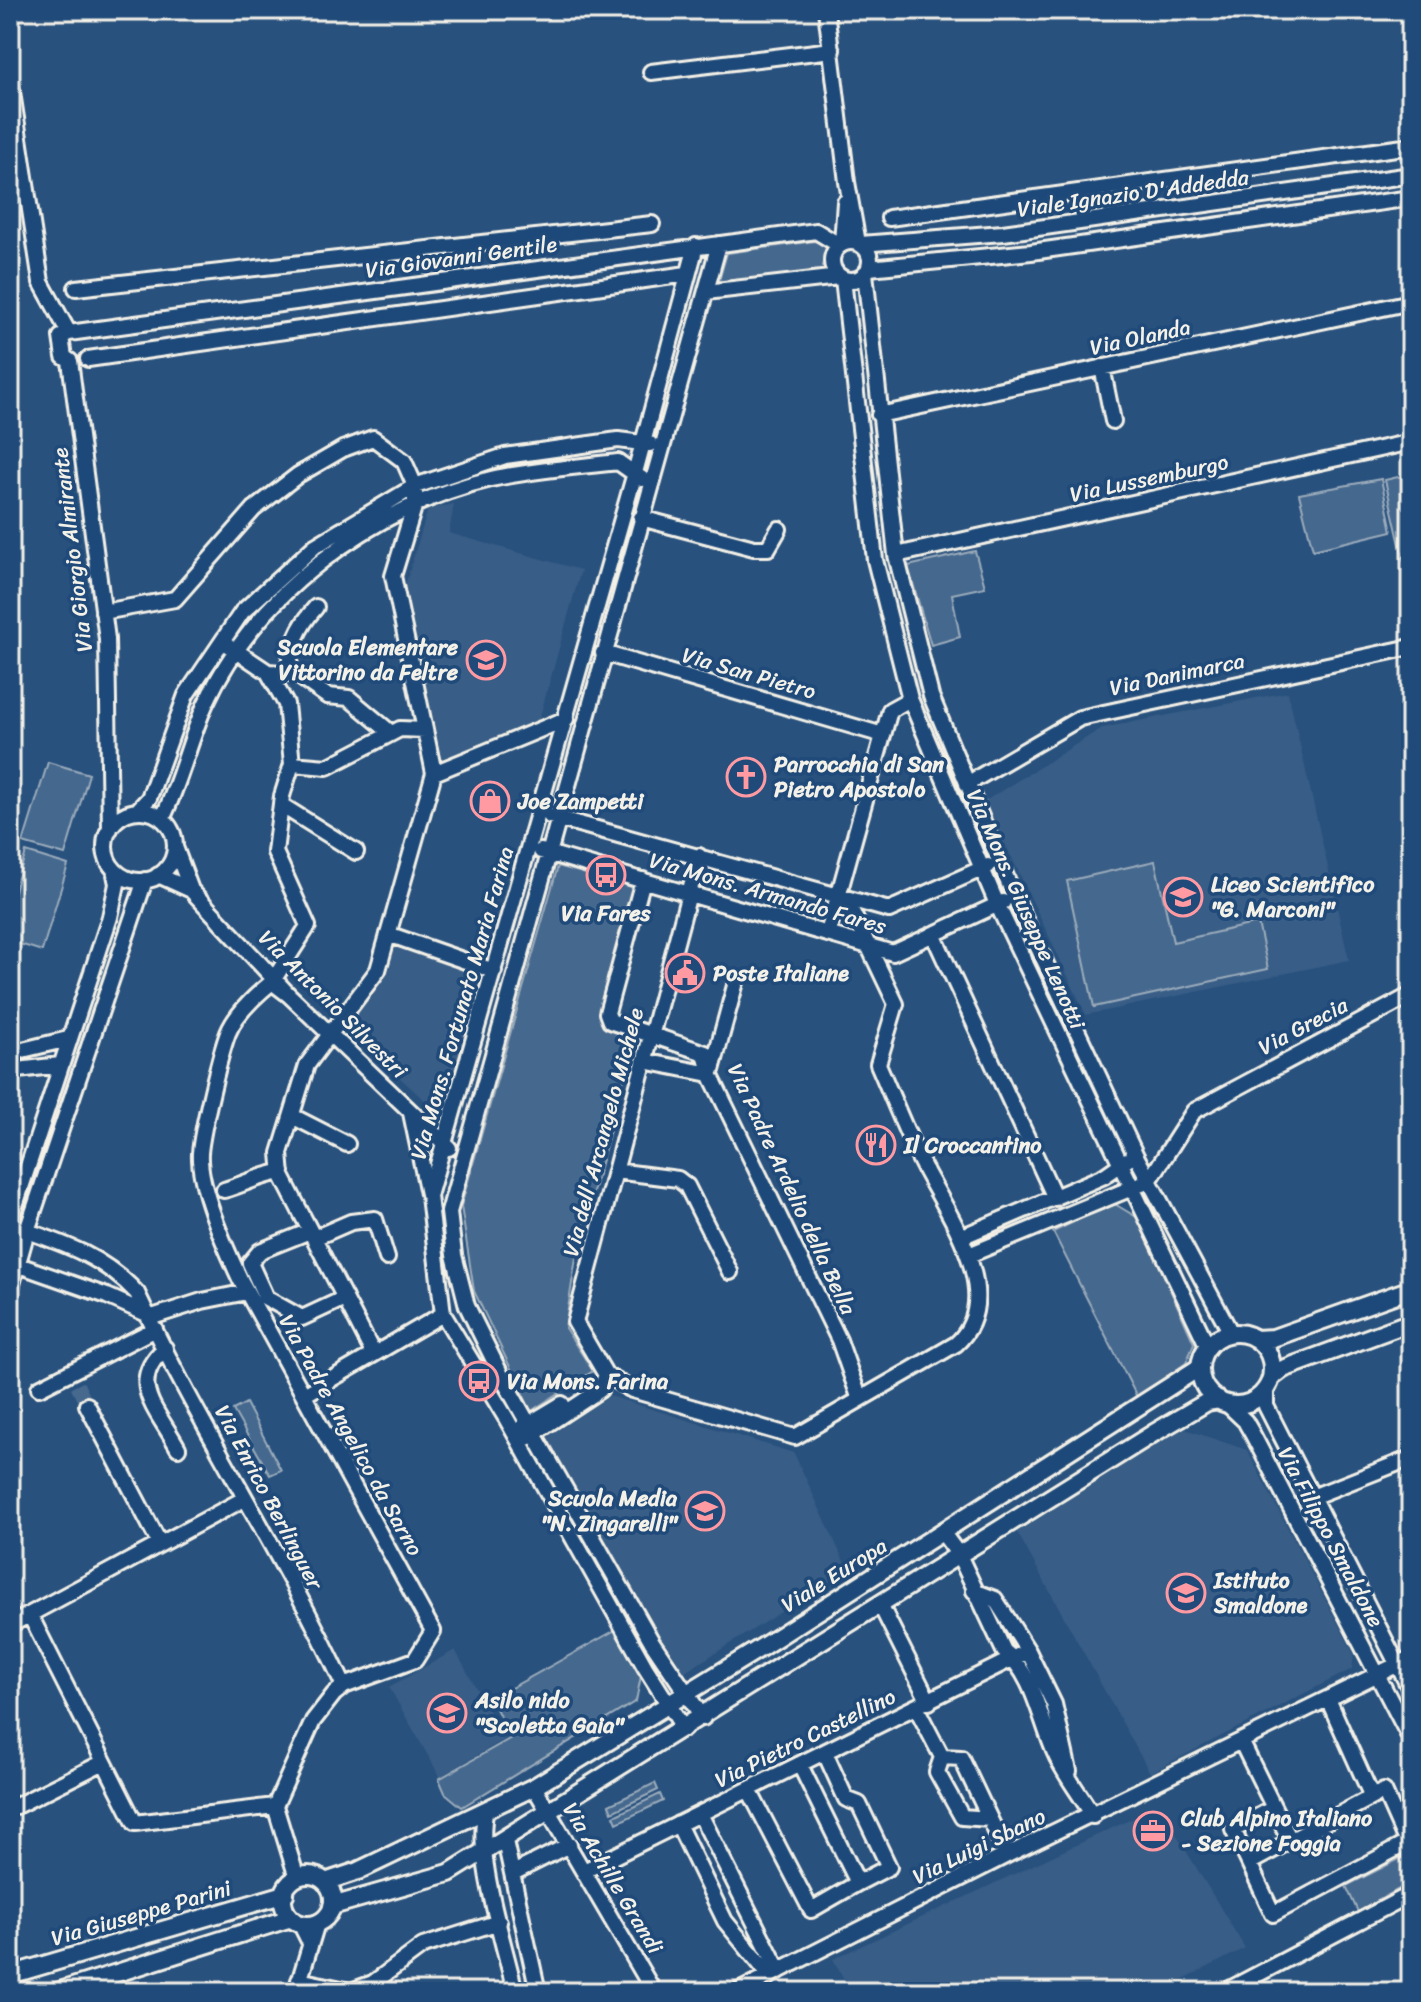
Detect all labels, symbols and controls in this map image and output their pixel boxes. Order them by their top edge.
street label: Viale Ignazio D'Addedda [1015,157,1252,229]
street label: Via Giovanni Gentile [363,224,560,290]
street label: Via Olanda [1086,307,1194,367]
street label: Via Lussemburgo [1066,442,1232,514]
street label: Via Giorgio Almirante [40,445,104,654]
place label: Scuola Elementare Vittorino da Feltre [276,628,459,692]
street label: Via San Pietro [677,635,821,711]
school or university icon: Scuola Elementare Vittorino da Feltre [465,639,507,681]
street label: Via Danimarca [1106,641,1248,707]
place label: Parrocchia di San Pietro Apostolo [774,745,944,809]
church icon: Parrocchia di San Pietro Apostolo [725,756,767,798]
shop icon: Joe Zampetti [469,780,511,822]
place label: Joe Zampetti [516,782,645,821]
street label: Via Mons. Giuseppe Lenotti [955,782,1097,1037]
street label: Via Mons. Armando Fares [645,840,892,946]
street label: Via Mons. Fortunato Maria Farina [399,842,525,1164]
bus stop icon: Via Fares [585,854,627,896]
place label: Liceo Scientifico "G. Marconi" [1211,865,1375,929]
school or university icon: Liceo Scientifico "G. Marconi" [1162,876,1204,918]
place label: Via Fares [561,894,652,933]
street label: Via Antonio Silvestri [249,920,418,1089]
public building icon: Poste Italiane [664,952,706,994]
place label: Poste Italiane [713,954,849,993]
street label: Via Grecia [1251,985,1356,1066]
street label: Via dell'Arcangelo Michele [551,1003,655,1261]
street label: Via Padre Ardelio della Bella [716,1057,868,1322]
restaurant icon: Il Croccantino [855,1124,897,1166]
place label: Il Croccantino [903,1126,1042,1165]
street label: Via Padre Angelico da Sarno [268,1307,434,1563]
bus stop icon: Via Mons. Farina [458,1360,500,1402]
place label: Via Mons. Farina [507,1362,669,1401]
street label: Via Enrico Berlinguer [204,1397,335,1598]
street label: Via Filippo Smaldone [1267,1439,1395,1635]
place label: Scuola Media "N. Zingarelli" [541,1479,679,1543]
school or university icon: Scuola Media "N. Zingarelli" [684,1490,726,1532]
street label: Viale Europa [773,1527,895,1623]
place label: Istituto Smaldone [1213,1561,1308,1625]
school or university icon: Istituto Smaldone [1165,1572,1207,1614]
street label: Via Pietro Castellino [708,1677,903,1799]
place label: Asilo nido "Scoletta Gaia" [474,1681,625,1745]
school or university icon: Asilo nido "Scoletta Gaia" [426,1692,468,1734]
street label: Via Achille Grandi [552,1794,674,1962]
street label: Via Luigi Sbano [906,1797,1052,1895]
place label: Club Alpino Italiano - Sezione Foggia [1180,1799,1373,1863]
office icon: Club Alpino Italiano - Sezione Foggia [1132,1810,1174,1852]
street label: Via Giuseppe Parini [46,1868,237,1957]

